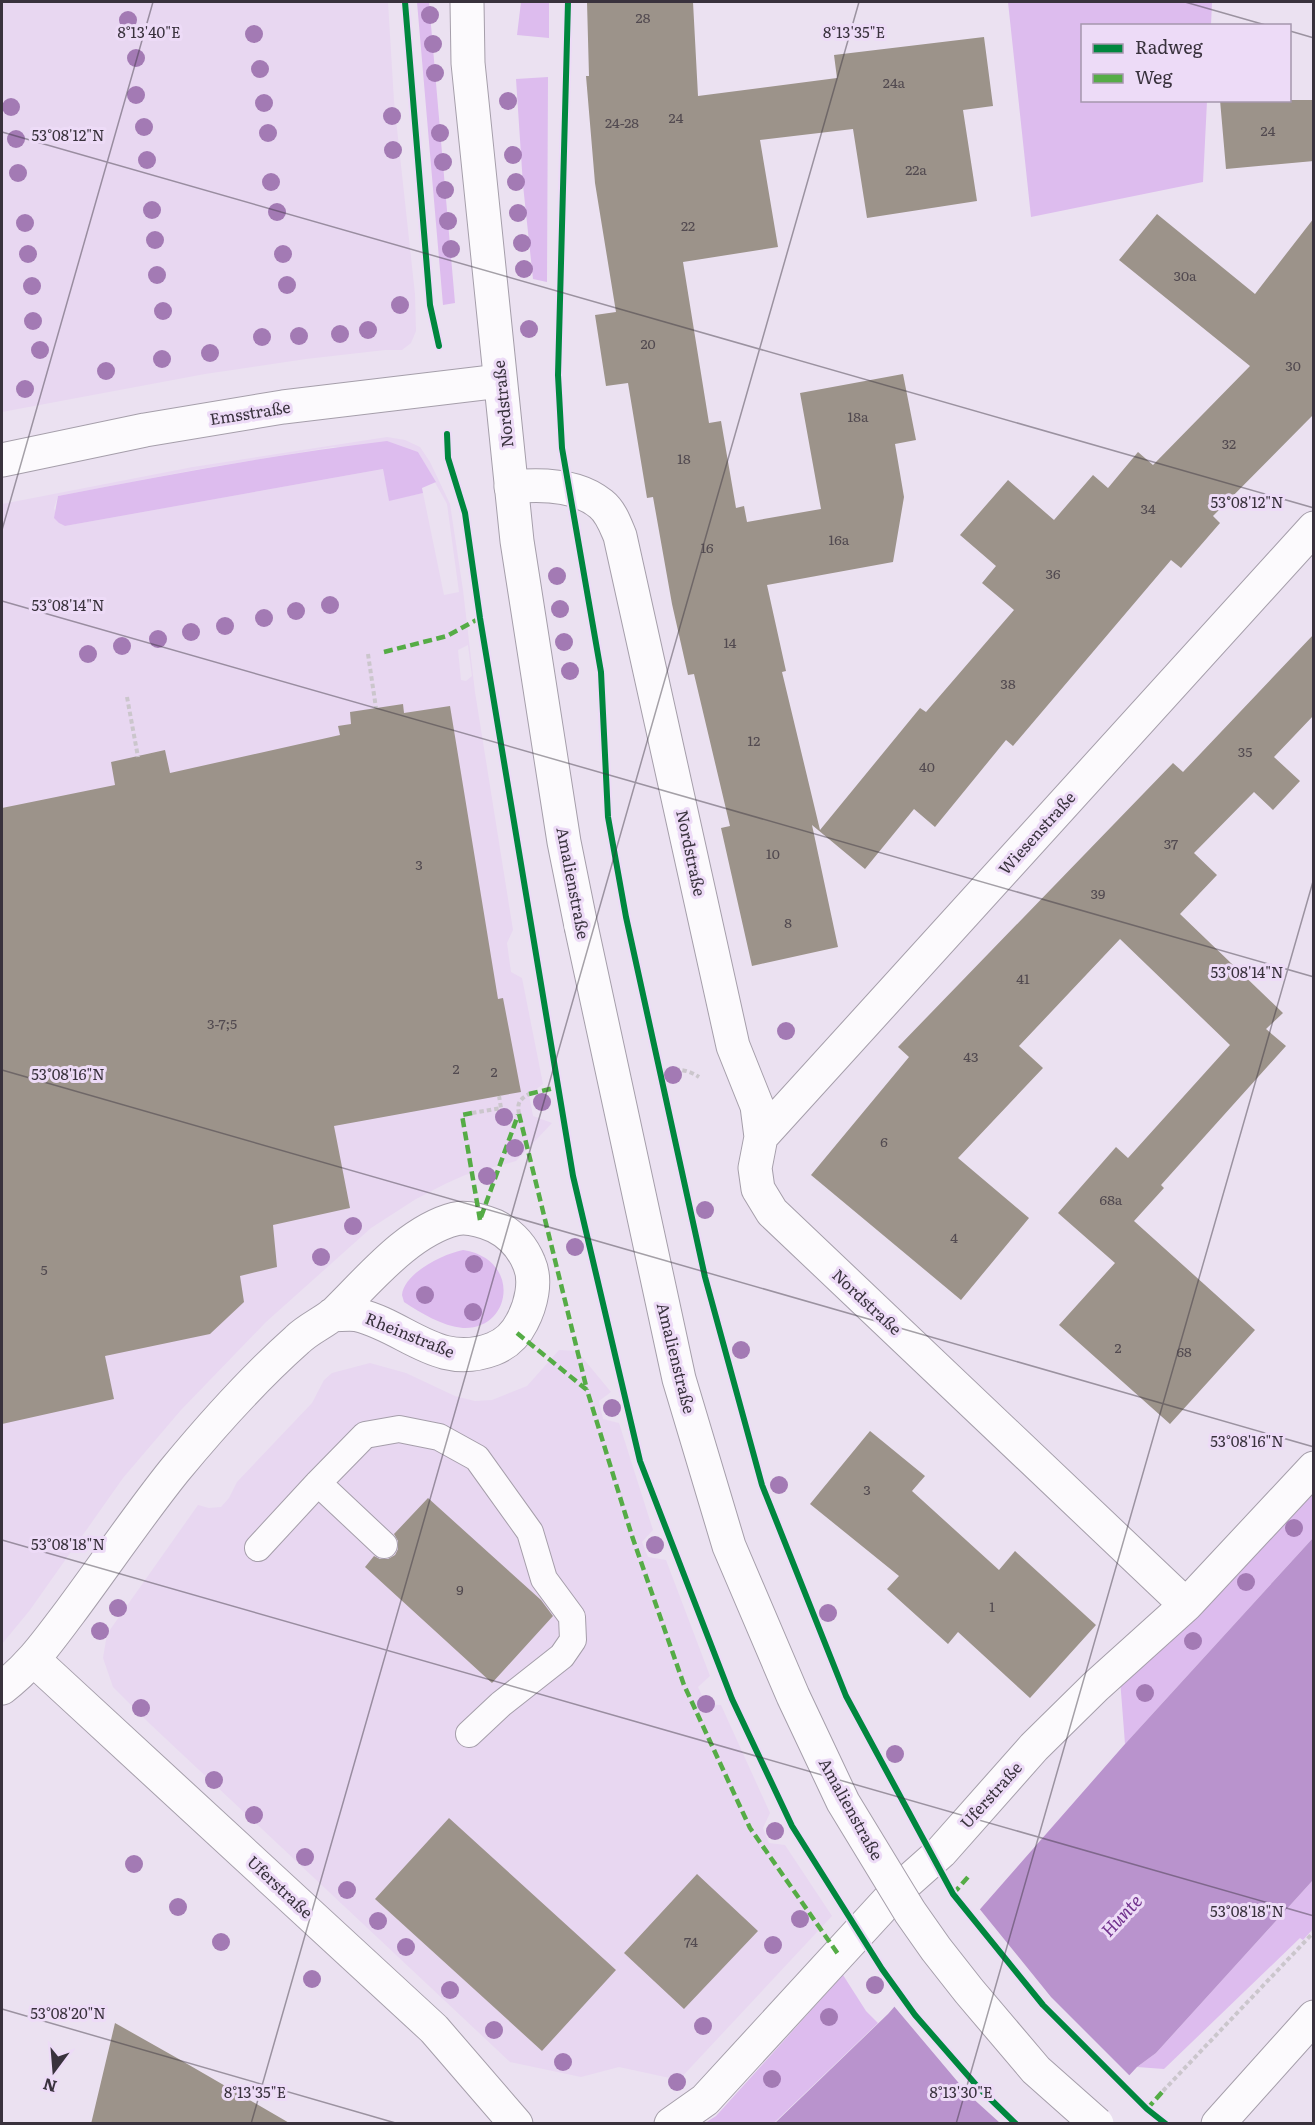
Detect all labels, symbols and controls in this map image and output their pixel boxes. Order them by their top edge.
house number: 28 [636,7,651,27]
text: 8°13'40"E [117,20,181,43]
text: 8°13'35"E [823,20,885,43]
legend [1081,24,1291,102]
text: Radweg [1135,33,1204,60]
text: Weg [1135,63,1173,90]
house number: 24a [883,72,906,92]
house number: 24 [669,107,684,127]
house number: 24-28 [605,112,639,132]
house number: 24 [1261,120,1276,140]
text: 53°08'12"N [31,123,105,146]
house number: 22a [905,159,927,179]
house number: 22 [681,215,695,235]
house number: 30a [1173,265,1197,285]
house number: 20 [640,333,656,353]
house number: 30 [1285,355,1301,375]
street label: Nordstraße [485,359,519,449]
street label: Emsstraße [208,394,292,430]
house number: 18a [848,406,869,426]
house number: 32 [1222,433,1236,453]
house number: 18 [677,448,691,468]
text: 53°08'12"N [1210,490,1284,513]
house number: 34 [1140,498,1156,518]
house number: 16a [829,529,850,549]
house number: 16 [700,537,714,557]
house number: 36 [1045,563,1061,583]
text: 53°08'14"N [31,593,105,616]
house number: 14 [724,632,737,652]
house number: 38 [1000,673,1016,693]
house number: 12 [748,730,760,750]
house number: 35 [1238,741,1252,761]
house number: 40 [919,756,935,776]
street label: Wiesenstraße [992,785,1080,879]
street label: Nordstraße [671,807,713,898]
street label: Amalienstraße [551,825,597,941]
house number: 37 [1164,833,1178,853]
house number: 10 [766,843,780,863]
house number: 3 [415,854,423,874]
house number: 39 [1091,883,1105,903]
house number: 8 [784,912,792,932]
text: 53°08'14"N [1210,960,1284,983]
house number: 41 [1016,968,1030,988]
house number: 3-7;5 [207,1013,237,1033]
house number: 43 [963,1046,979,1066]
house number: 2 [452,1058,460,1078]
house number: 2 [490,1061,498,1081]
text: 53°08'16"N [31,1062,105,1085]
house number: 6 [880,1131,888,1151]
house number: 68a [1100,1189,1123,1209]
house number: 4 [950,1227,958,1247]
house number: 5 [40,1259,48,1279]
street label: Nordstraße [827,1263,908,1340]
street label: Amalienstraße [652,1300,702,1416]
street label: Rheinstraße [362,1305,459,1363]
house number: 2 [1114,1337,1122,1357]
house number: 68 [1176,1341,1192,1361]
text: 53°08'16"N [1210,1429,1284,1452]
house number: 3 [863,1479,871,1499]
text: 53°08'18"N [31,1532,105,1555]
house number: 9 [456,1579,464,1599]
house number: 1 [989,1596,995,1616]
street label: Amalienstraße [814,1753,890,1864]
street label: Uferstraße [954,1756,1027,1833]
street label: Uferstraße [242,1849,319,1923]
water label: Hunte [1094,1888,1148,1942]
text: 53°08'18"N [1210,1899,1284,1922]
house number: 74 [684,1931,698,1951]
text: 53°08'20"N [30,2001,106,2024]
north arrow [24,2041,84,2101]
text: N [40,2073,59,2100]
text: 8°13'35"E [224,2080,286,2103]
text: 8°13'30"E [929,2080,993,2103]

